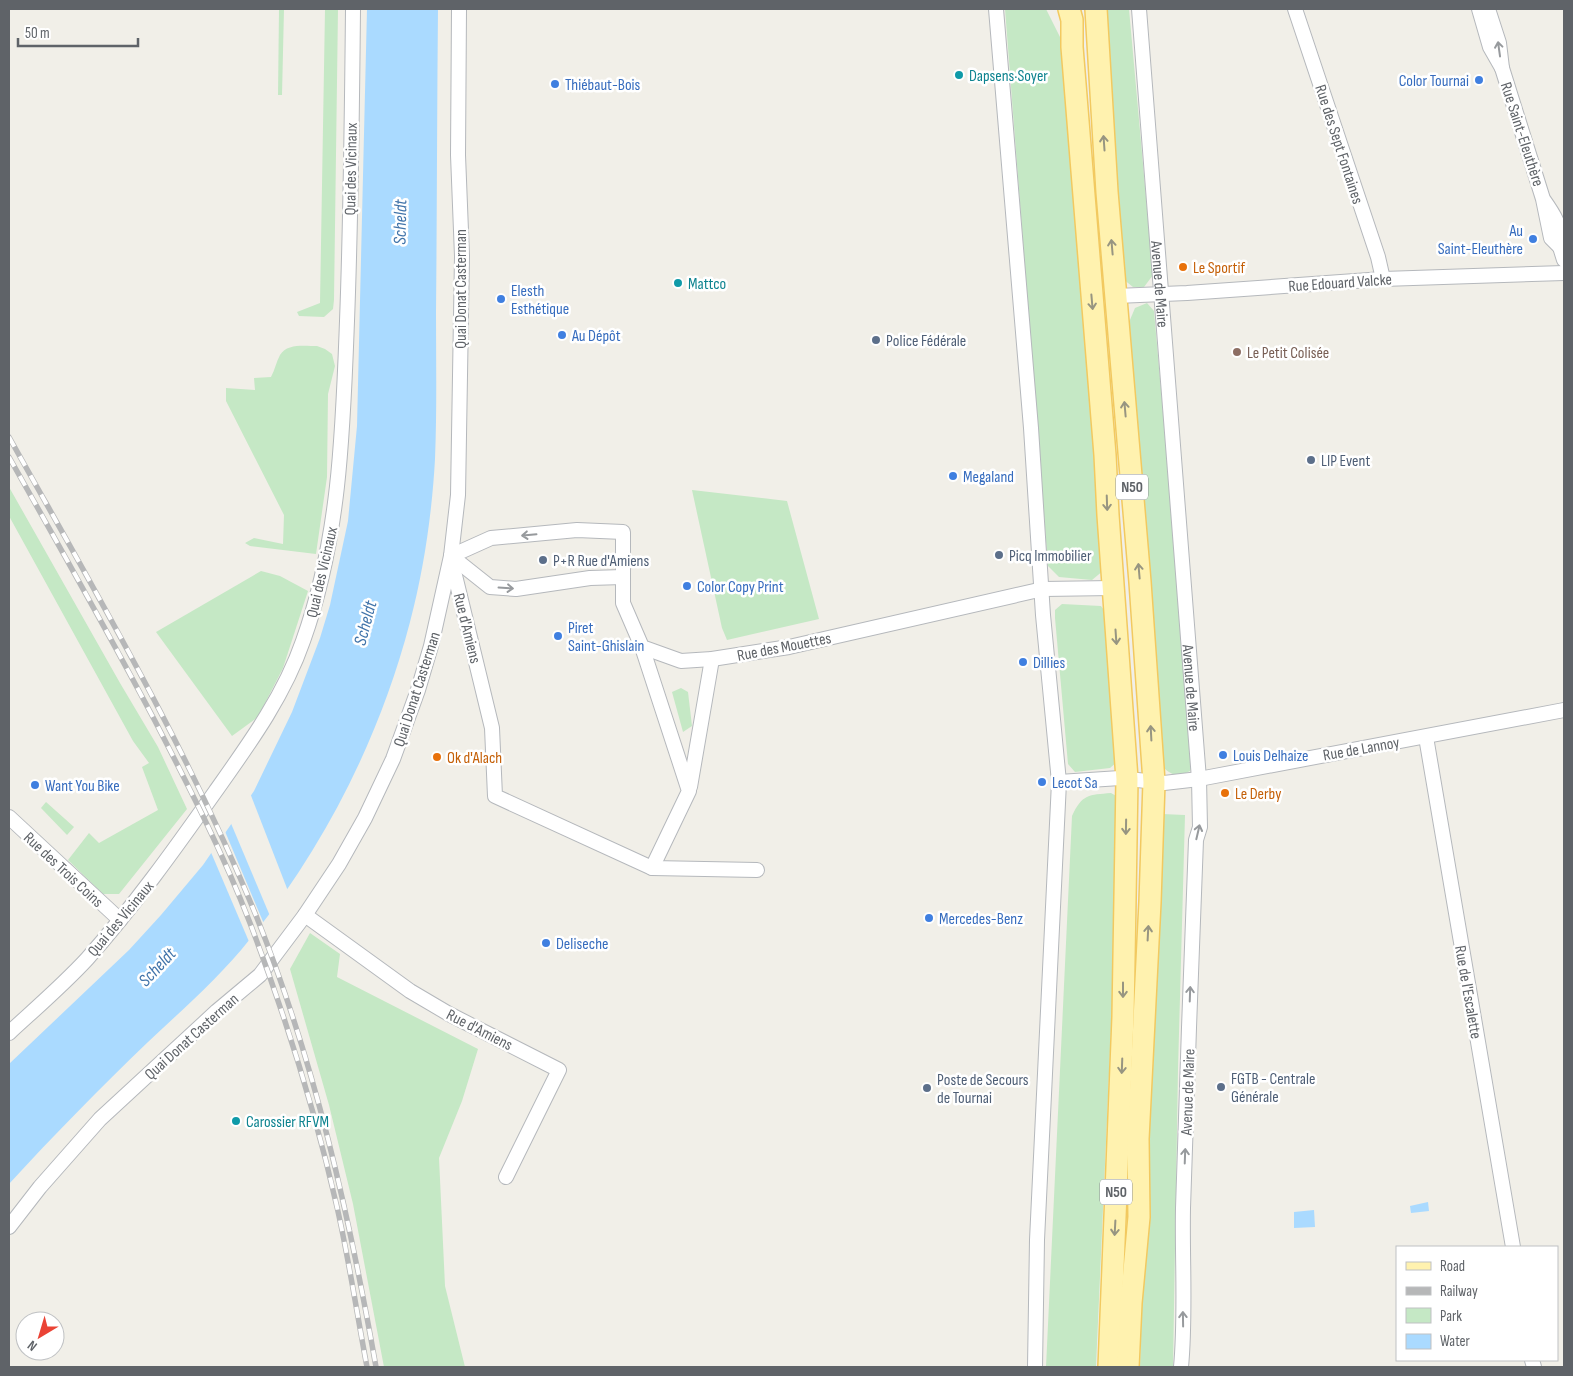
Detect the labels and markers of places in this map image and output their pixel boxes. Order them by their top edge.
place label: Dapsens·Soyer [969,67,1048,86]
marker: Dapsens·Soyer [953,69,965,81]
place label: Color Tournai [1399,72,1469,91]
marker: Color Tournai [1473,74,1485,86]
place label: Thiébaut-Bois [565,76,641,95]
marker: Thiébaut-Bois [549,78,561,90]
place label: Au Saint-Eleuthère [1438,222,1523,259]
marker: Au Saint-Eleuthère [1527,233,1539,245]
place label: Le Sportif [1193,259,1245,278]
marker: Le Sportif [1177,261,1189,273]
place label: Mattco [688,275,726,294]
marker: Mattco [672,277,684,289]
place label: Elesth Esthétique [511,282,569,319]
marker: Elesth Esthétique [495,293,507,305]
place label: Au Dépôt [571,327,621,346]
marker: Au Dépôt [556,329,568,341]
place label: Police Fédérale [886,332,966,351]
marker: Police Fédérale [870,334,882,346]
place label: Le Petit Colisée [1247,344,1329,363]
marker: Le Petit Colisée [1231,346,1243,358]
place label: LIP Event [1321,452,1370,471]
marker: LIP Event [1305,454,1317,466]
place label: Megaland [963,468,1014,487]
marker: Megaland [947,470,959,482]
place label: Picq Immobilier [1009,547,1092,566]
marker: Picq Immobilier [993,549,1005,561]
place label: P+R Rue d'Amiens [553,552,649,571]
marker: P+R Rue d'Amiens [537,554,549,566]
place label: Color Copy Print [697,578,784,597]
marker: Color Copy Print [681,580,693,592]
place label: Piret Saint-Ghislain [568,619,644,656]
marker: Piret Saint-Ghislain [552,630,564,642]
place label: Dillies [1033,654,1066,673]
marker: Dillies [1017,656,1029,668]
place label: Louis Delhaize [1233,747,1309,766]
place label: Ok d'Alach [447,749,502,768]
marker: Louis Delhaize [1217,749,1229,761]
marker: Ok d'Alach [431,751,443,763]
place label: Lecot Sa [1052,774,1098,793]
marker: Lecot Sa [1036,776,1048,788]
place label: Want You Bike [45,777,120,796]
marker: Want You Bike [29,779,41,791]
place label: Le Derby [1235,785,1281,804]
marker: Le Derby [1219,787,1231,799]
place label: Mercedes-Benz [939,910,1023,929]
marker: Mercedes-Benz [923,912,935,924]
place label: Deliseche [556,935,608,954]
marker: Deliseche [540,937,552,949]
place label: FGTB - Centrale Générale [1231,1070,1315,1107]
place label: Poste de Secours de Tournai [937,1071,1029,1108]
marker: FGTB - Centrale Générale [1215,1081,1227,1093]
marker: Poste de Secours de Tournai [921,1082,933,1094]
place label: Carossier RFVM [246,1113,329,1132]
marker: Carossier RFVM [230,1115,242,1127]

